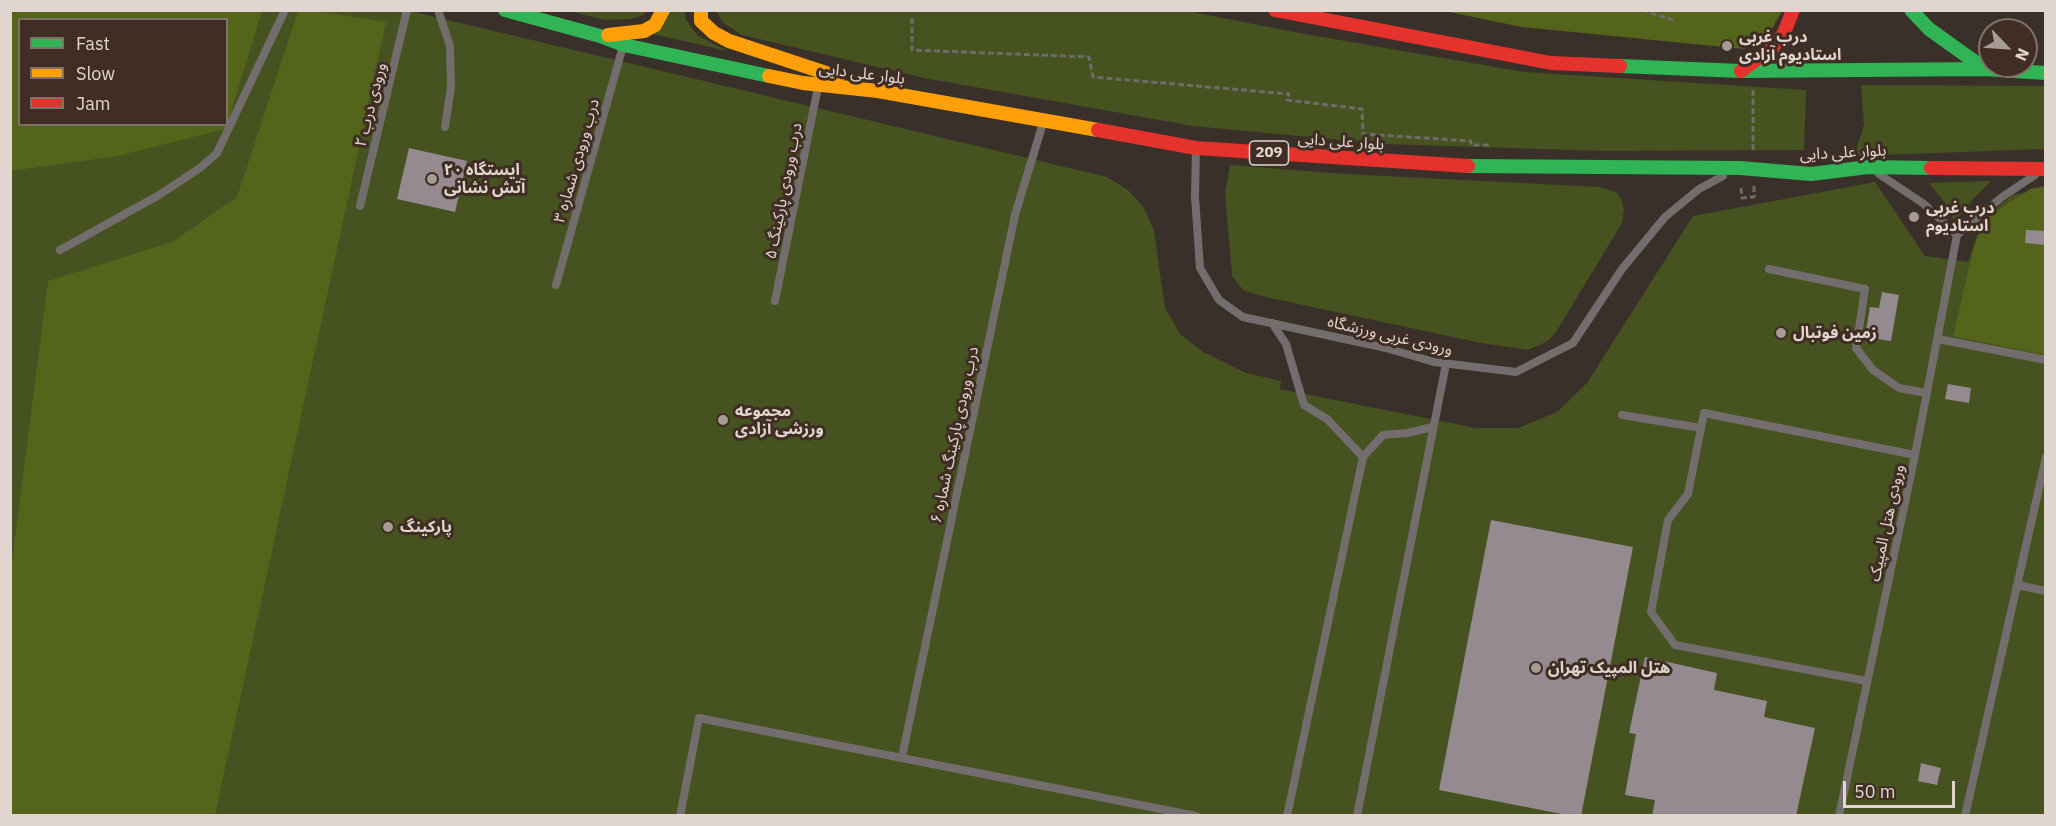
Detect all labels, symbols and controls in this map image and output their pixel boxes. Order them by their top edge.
legend [18,18,228,126]
north arrow [1978,18,2038,78]
place label: درب غربی استادیوم آزادی [1739,27,1841,65]
text: Fast [76,32,110,55]
marker: درب غربی استادیوم آزادی [1720,39,1734,53]
text: N [2011,45,2034,64]
street label: بلوار علی دایی [818,59,906,89]
street label: ورودی درب ۲ [351,61,391,149]
text: Slow [76,62,115,85]
text: Jam [76,92,111,115]
street label: درب ورودی شماره ۳ [550,97,604,225]
street label: درب ورودی پارکینگ ۵ [761,121,807,261]
street label: بلوار علی دایی [1297,129,1385,155]
road number: 209 [1250,141,1288,165]
street label: بلوار علی دایی [1799,141,1887,165]
place label: ایستگاه ۲۰ آتش نشانی [444,160,525,198]
marker: ایستگاه ۲۰ آتش نشانی [425,172,439,186]
place label: درب غربی استادیوم [1926,198,1994,236]
marker: درب غربی استادیوم [1907,210,1921,224]
street label: ورودی غربی ورزشگاه [1326,312,1454,360]
place label: زمین فوتبال [1793,323,1877,343]
marker: زمین فوتبال [1774,326,1788,340]
street label: درب ورودی پارکینگ شماره ۶ [927,345,983,525]
place label: مجموعه ورزشی آزادی [735,401,824,439]
marker: مجموعه ورزشی آزادی [716,413,730,427]
street label: ورودی هتل المپیک [1865,463,1909,583]
place label: پارکینگ [400,517,452,537]
marker: پارکینگ [381,520,395,534]
place label: هتل المپیک تهران [1548,658,1670,678]
marker: هتل المپیک تهران [1529,661,1543,675]
scale bar [1846,769,1958,807]
text: 50 m [1854,780,1896,803]

